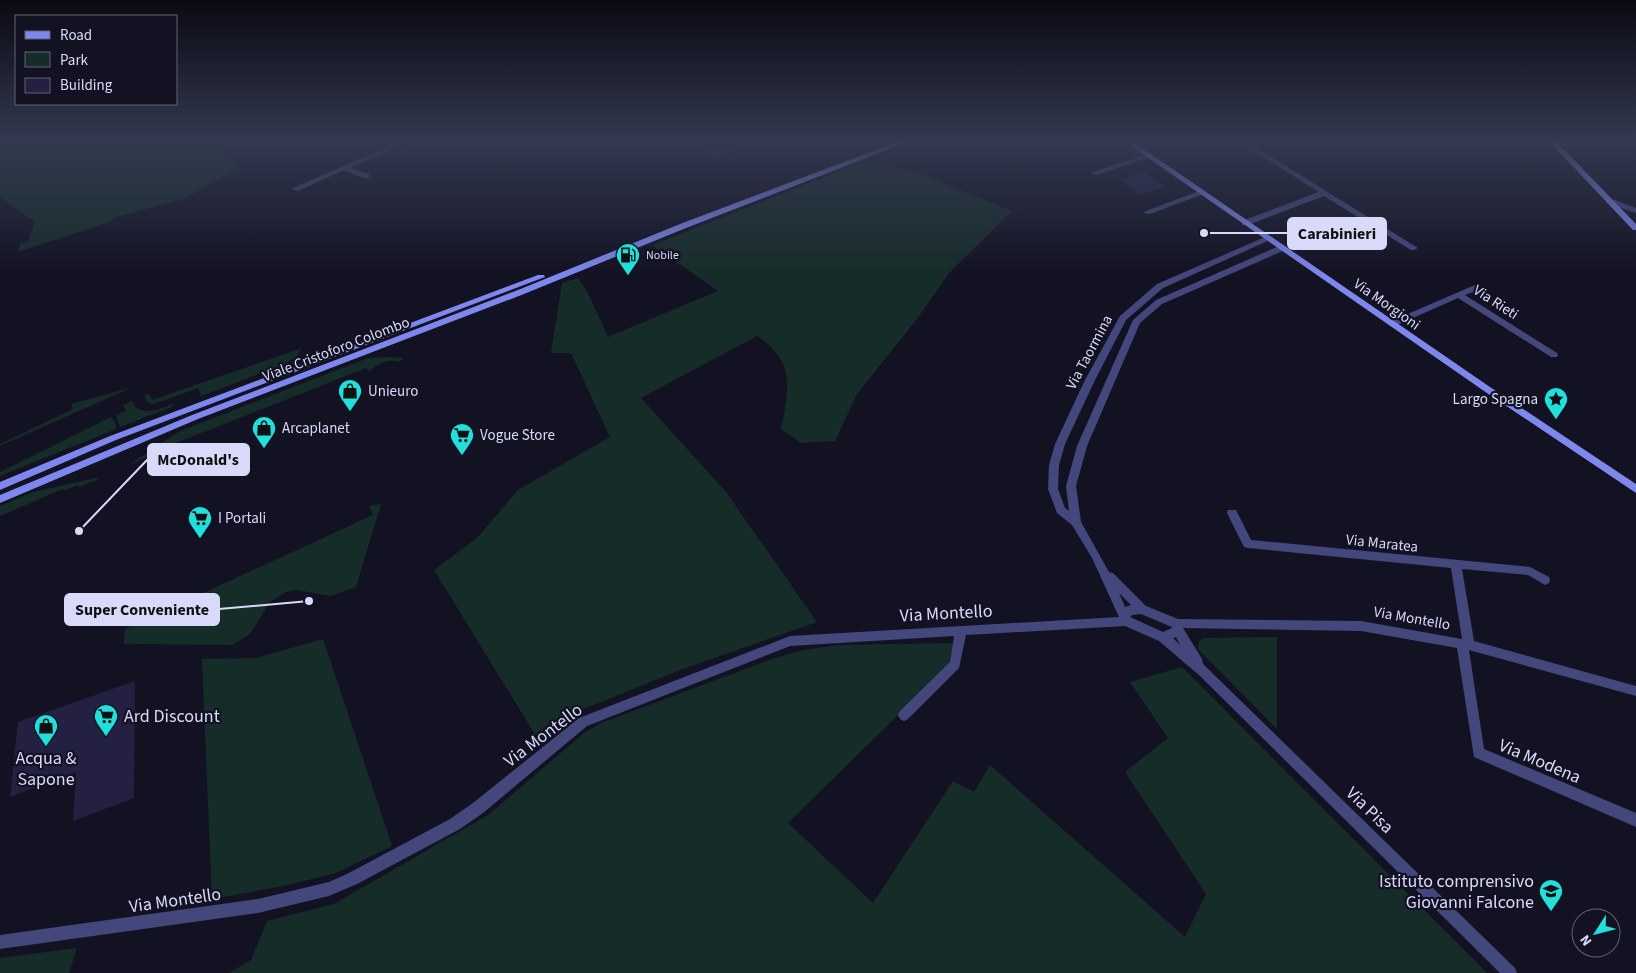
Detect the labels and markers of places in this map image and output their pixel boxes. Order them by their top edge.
callout: Carabinieri [1288,218,1386,249]
fuel station icon: Nobile [615,242,641,276]
place label: Nobile [646,247,679,264]
shop icon: Unieuro [337,378,363,412]
place label: Unieuro [368,381,418,402]
place icon: Largo Spagna [1543,386,1569,420]
place label: Largo Spagna [1453,389,1538,410]
shop icon: Arcaplanet [251,415,277,449]
place label: Arcaplanet [282,418,350,439]
supermarket icon: Vogue Store [449,422,475,456]
place label: Vogue Store [480,425,555,446]
callout: McDonald's [148,444,249,475]
supermarket icon: I Portali [187,505,213,539]
place label: I Portali [218,508,266,529]
callout: Super Conveniente [65,594,219,625]
supermarket icon: Ard Discount [93,703,119,737]
place label: Ard Discount [124,704,220,729]
shop icon: Acqua & Sapone [33,713,59,747]
place label: Acqua & Sapone [15,746,77,792]
place label: Istituto comprensivo Giovanni Falcone [1379,869,1534,915]
school or university icon: Istituto comprensivo Giovanni Falcone [1538,878,1564,912]

